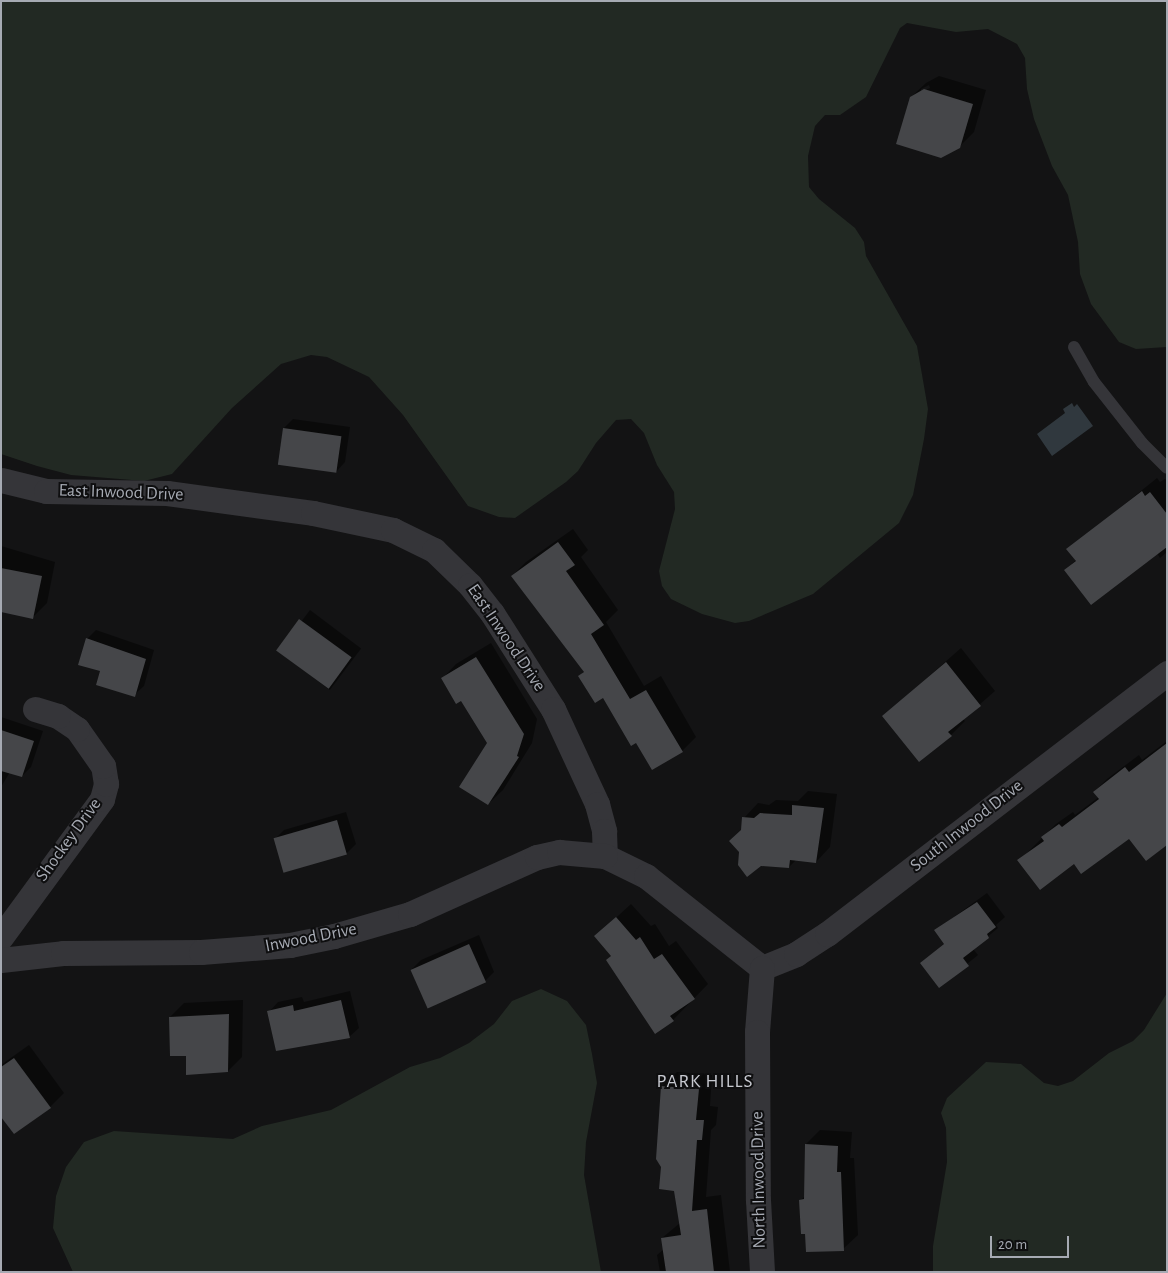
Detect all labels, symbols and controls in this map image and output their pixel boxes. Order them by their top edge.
street label: East Inwood Drive [58,480,184,506]
street label: East Inwood Drive [462,580,550,696]
street label: South Inwood Drive [906,775,1028,877]
street label: Shockey Drive [32,794,106,886]
street label: Inwood Drive [263,919,359,957]
district label: PARK HILLS [655,1071,755,1093]
street label: North Inwood Drive [747,1111,771,1249]
scale bar [993,1226,1072,1258]
text: 20 m [998,1237,1027,1252]

